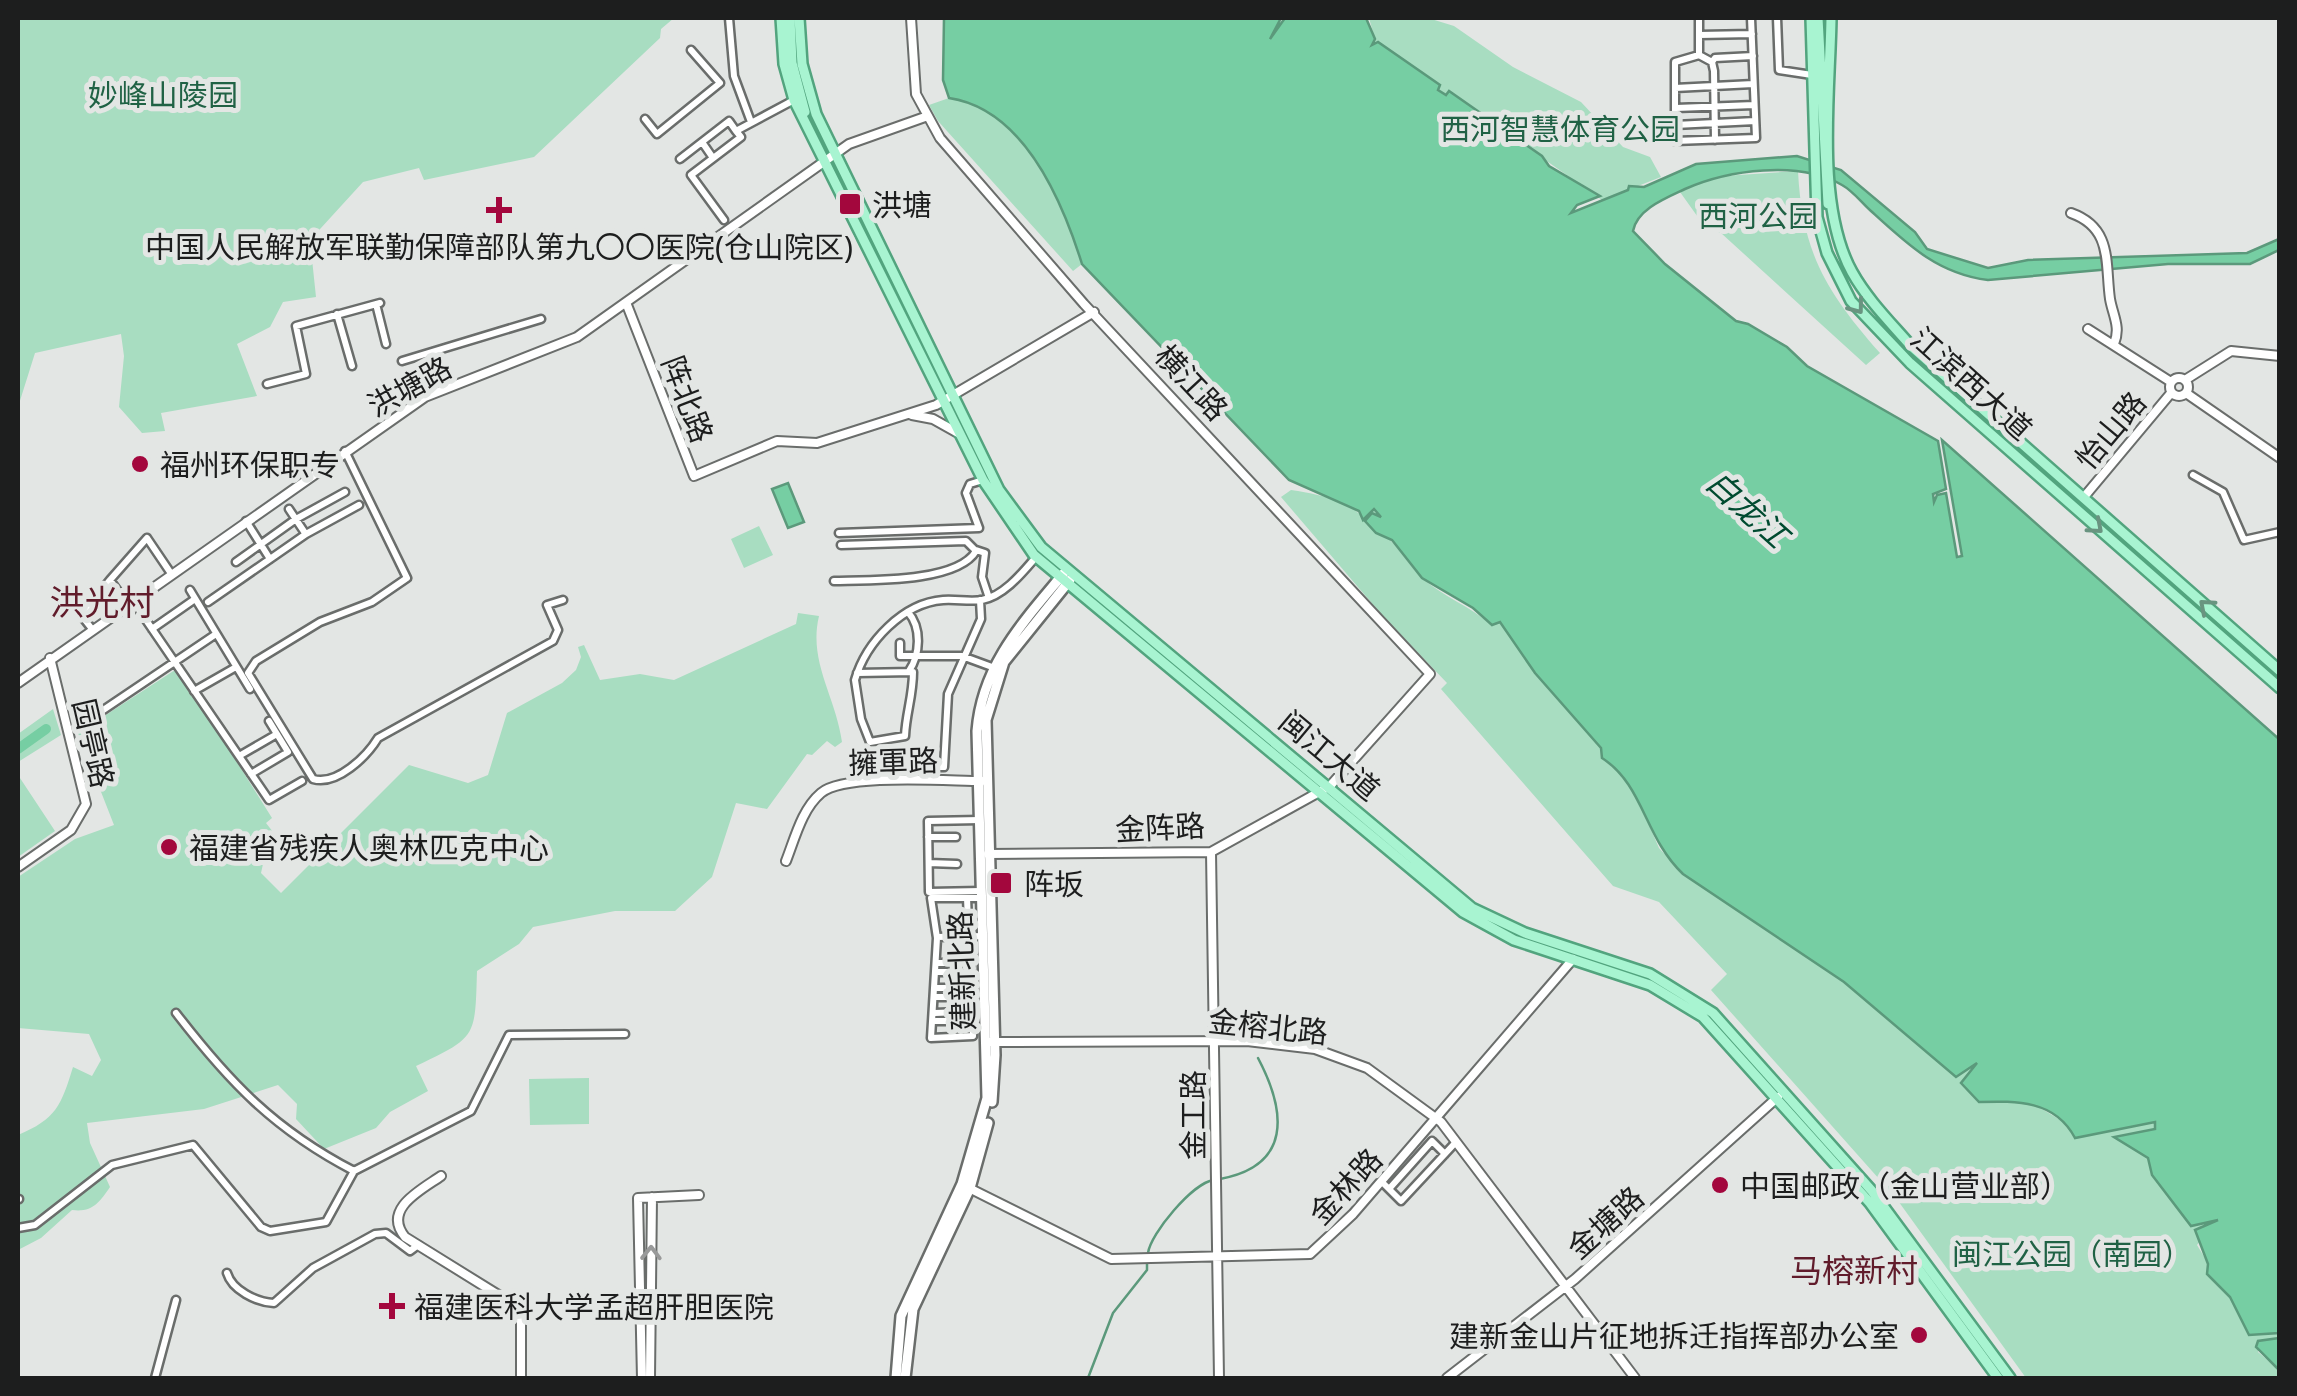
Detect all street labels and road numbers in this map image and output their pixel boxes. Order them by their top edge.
street label: 江滨西大道 [1903,318,2041,448]
street label: 横江路 [1146,335,1238,429]
street label: 洪塘路 [360,346,458,426]
street label: 阵北路 [653,350,723,448]
street label: 怡山路 [2065,382,2155,478]
street label: 园亭路 [64,695,124,791]
street label: 闽江大道 [1271,701,1389,809]
street label: 擁軍路 [847,739,939,783]
street label: 金阵路 [1114,804,1206,850]
street label: 建新北路 [938,910,984,1032]
street label: 金榕北路 [1206,999,1330,1053]
street label: 金工路 [1172,1070,1213,1160]
street label: 金林路 [1299,1139,1391,1233]
street label: 金塘路 [1558,1177,1652,1267]

